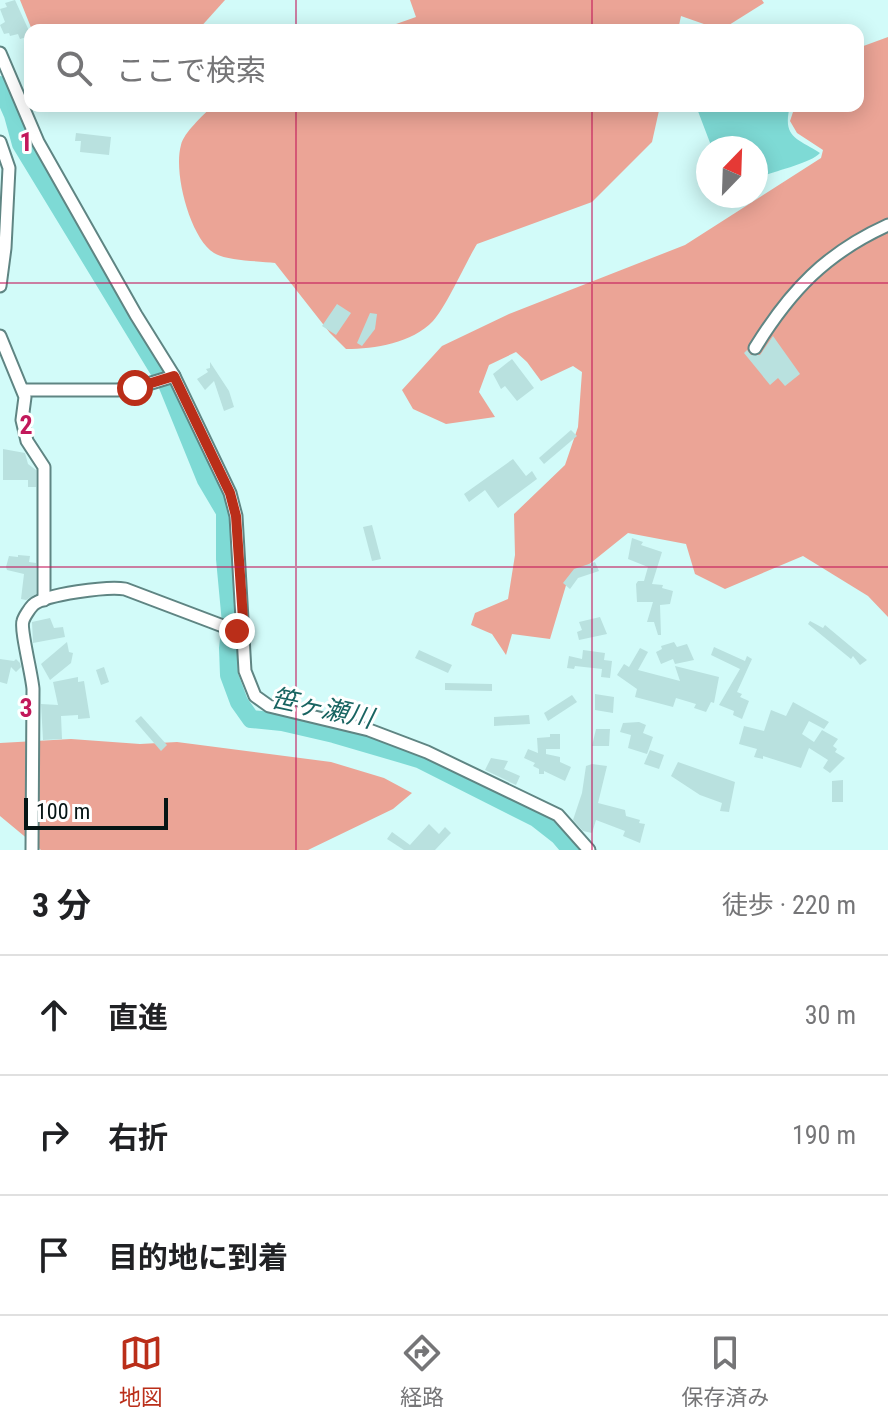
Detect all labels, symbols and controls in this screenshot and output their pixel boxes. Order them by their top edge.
search box [24,24,864,112]
icon: search [52,46,96,90]
text: ここで検索 [116,53,266,88]
text: 1 [19,127,33,157]
north arrow [696,136,768,208]
route start [117,370,153,406]
text: 2 [19,410,33,440]
route end [219,613,255,649]
water label: 笹ヶ瀬川 [268,683,379,734]
text: 3 [19,693,33,723]
scale bar [24,794,168,830]
text: 100 m [36,799,90,824]
text: 3 分 [32,885,91,925]
text: 徒歩 · 220 m [722,890,856,920]
icon: ahead [32,993,76,1037]
text: 直進 [108,1000,168,1035]
text: 30 m [805,1000,856,1030]
icon: right [32,1113,76,1157]
text: 右折 [108,1120,168,1155]
text: 190 m [792,1120,856,1150]
icon: arrive [32,1233,76,1277]
text: 目的地に到着 [108,1240,288,1275]
tab: 地図 [119,1331,163,1411]
tab: 経路 [400,1331,444,1411]
tab: 保存済み [681,1331,769,1411]

